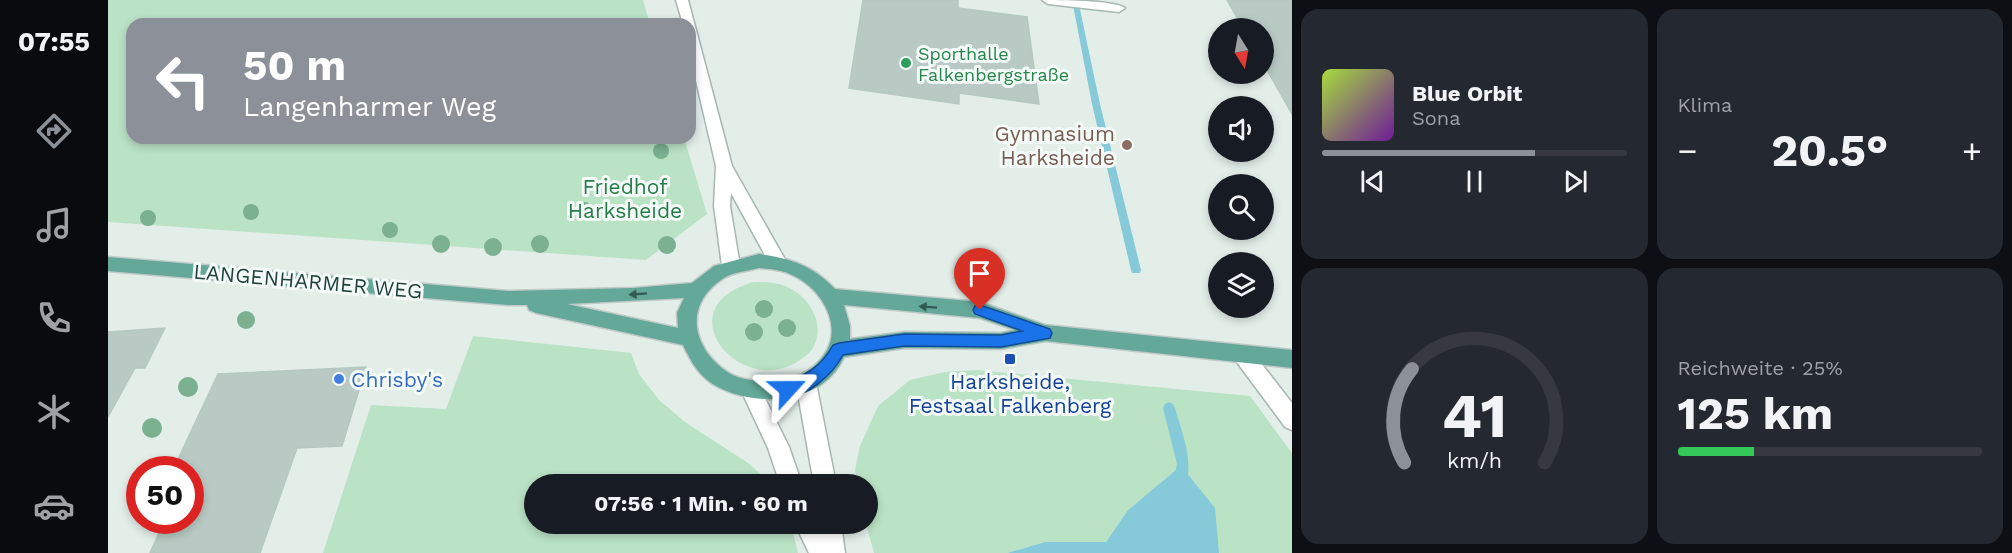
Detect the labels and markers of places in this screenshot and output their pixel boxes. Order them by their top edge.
place label: Sporthalle Falkenbergstraße [918,43,1069,85]
marker: Sporthalle Falkenbergstraße [899,56,913,70]
place label: Gymnasium Harksheide [995,121,1115,170]
marker: Gymnasium Harksheide [1120,138,1134,152]
pin [954,248,1005,310]
marker: Harksheide, Festsaal Falkenberg [1003,352,1017,366]
place label: Chrisby's [351,367,443,392]
place label: Harksheide, Festsaal Falkenberg [909,369,1112,418]
marker: Chrisby's [332,372,346,386]

